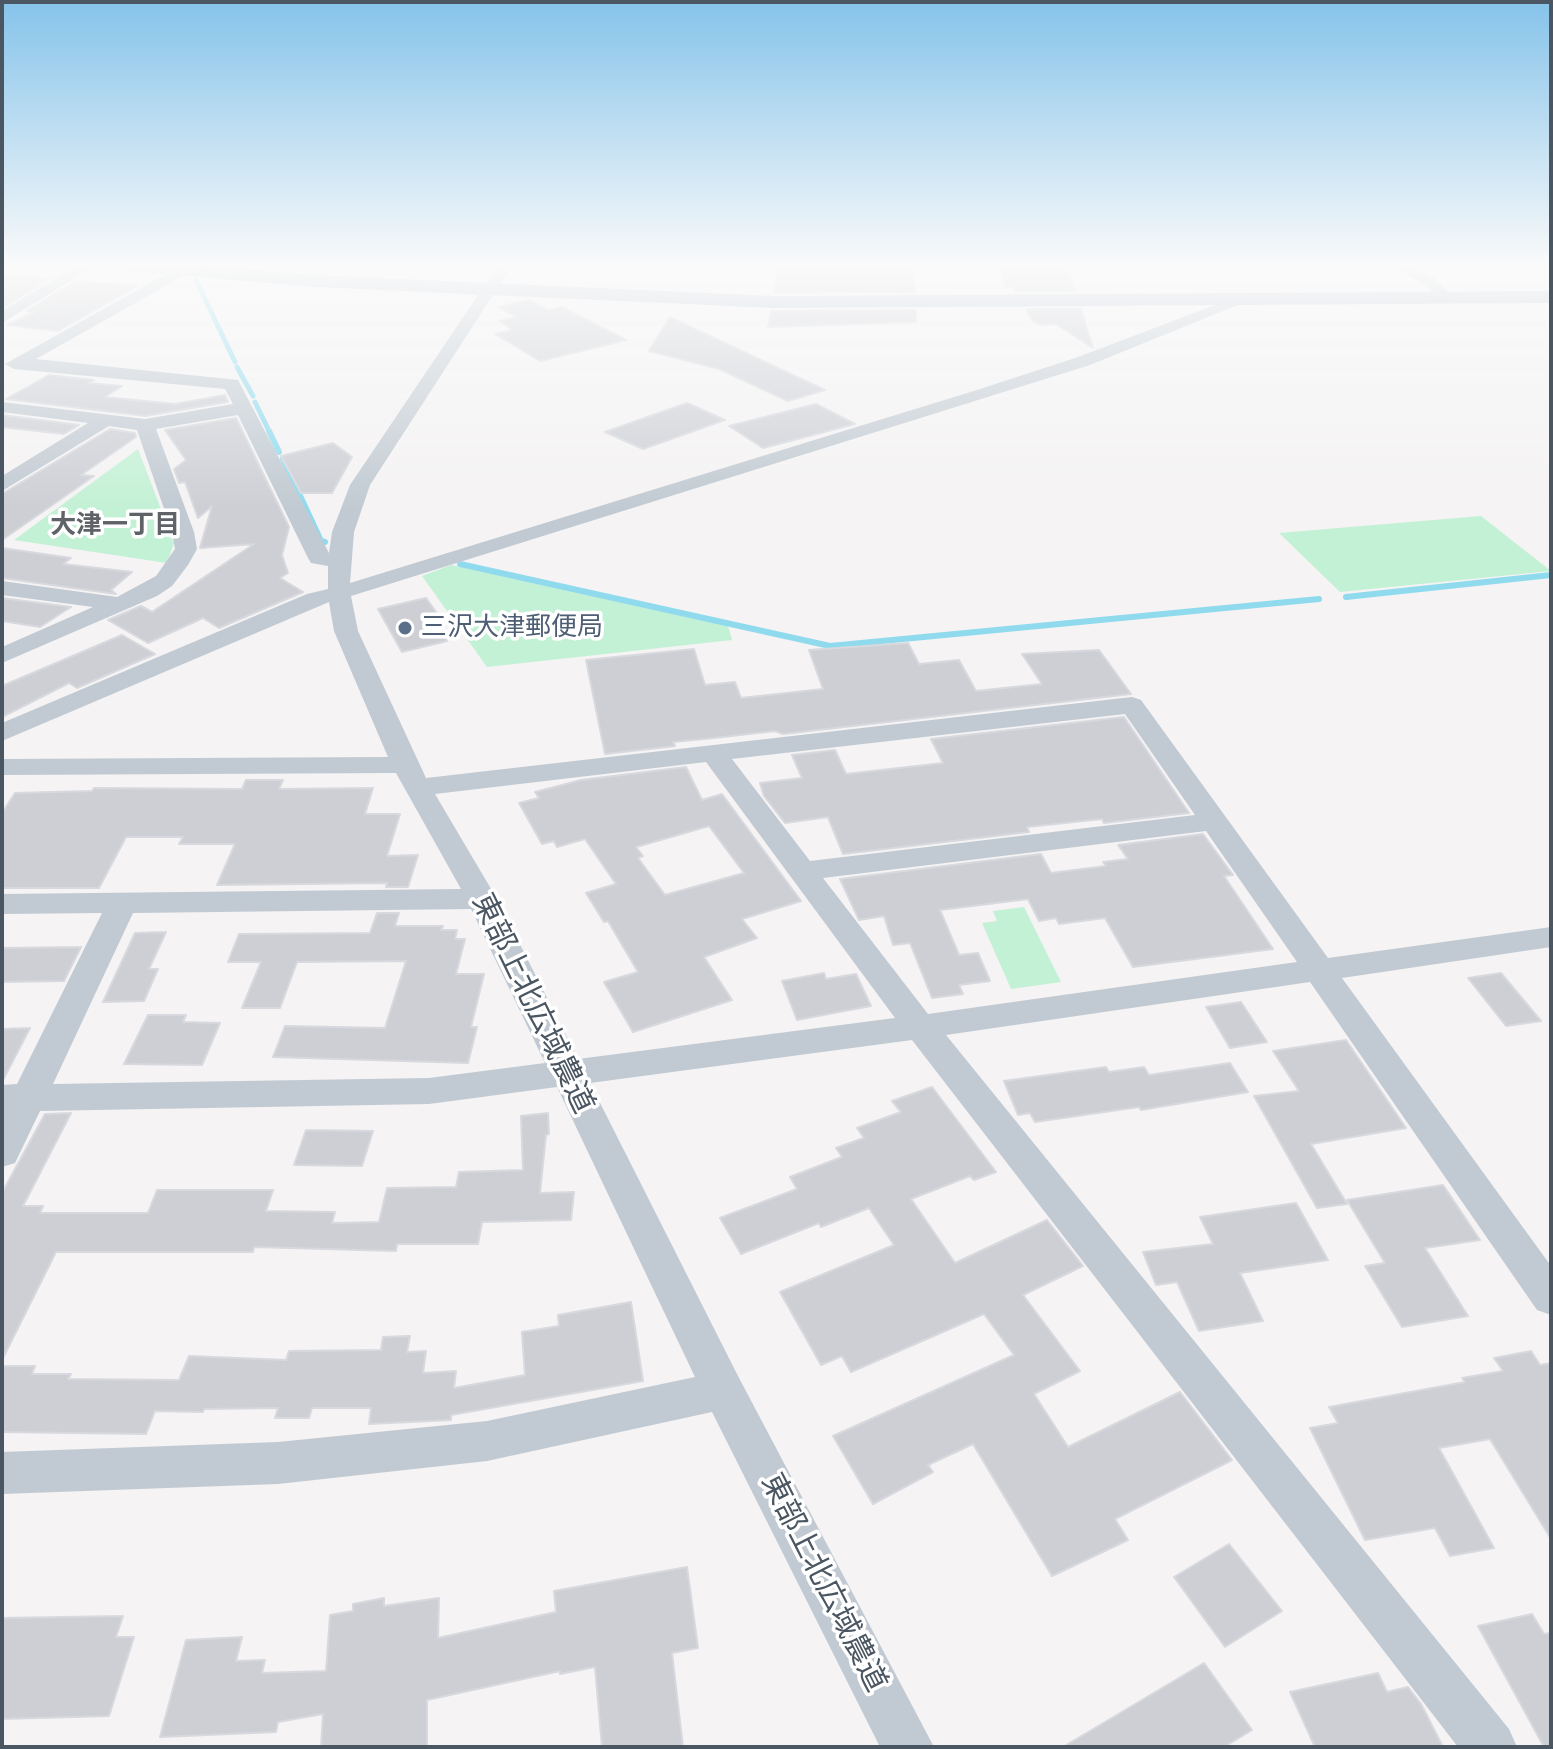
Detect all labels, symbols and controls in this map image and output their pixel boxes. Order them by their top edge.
district label: 大津一丁目 [50,510,180,542]
place label: 三沢大津郵便局 [421,612,603,644]
marker: 三沢大津郵便局 [396,619,414,637]
street label: 東部上北広域農道 [463,888,601,1120]
street label: 東部上北広域農道 [752,1468,894,1698]

